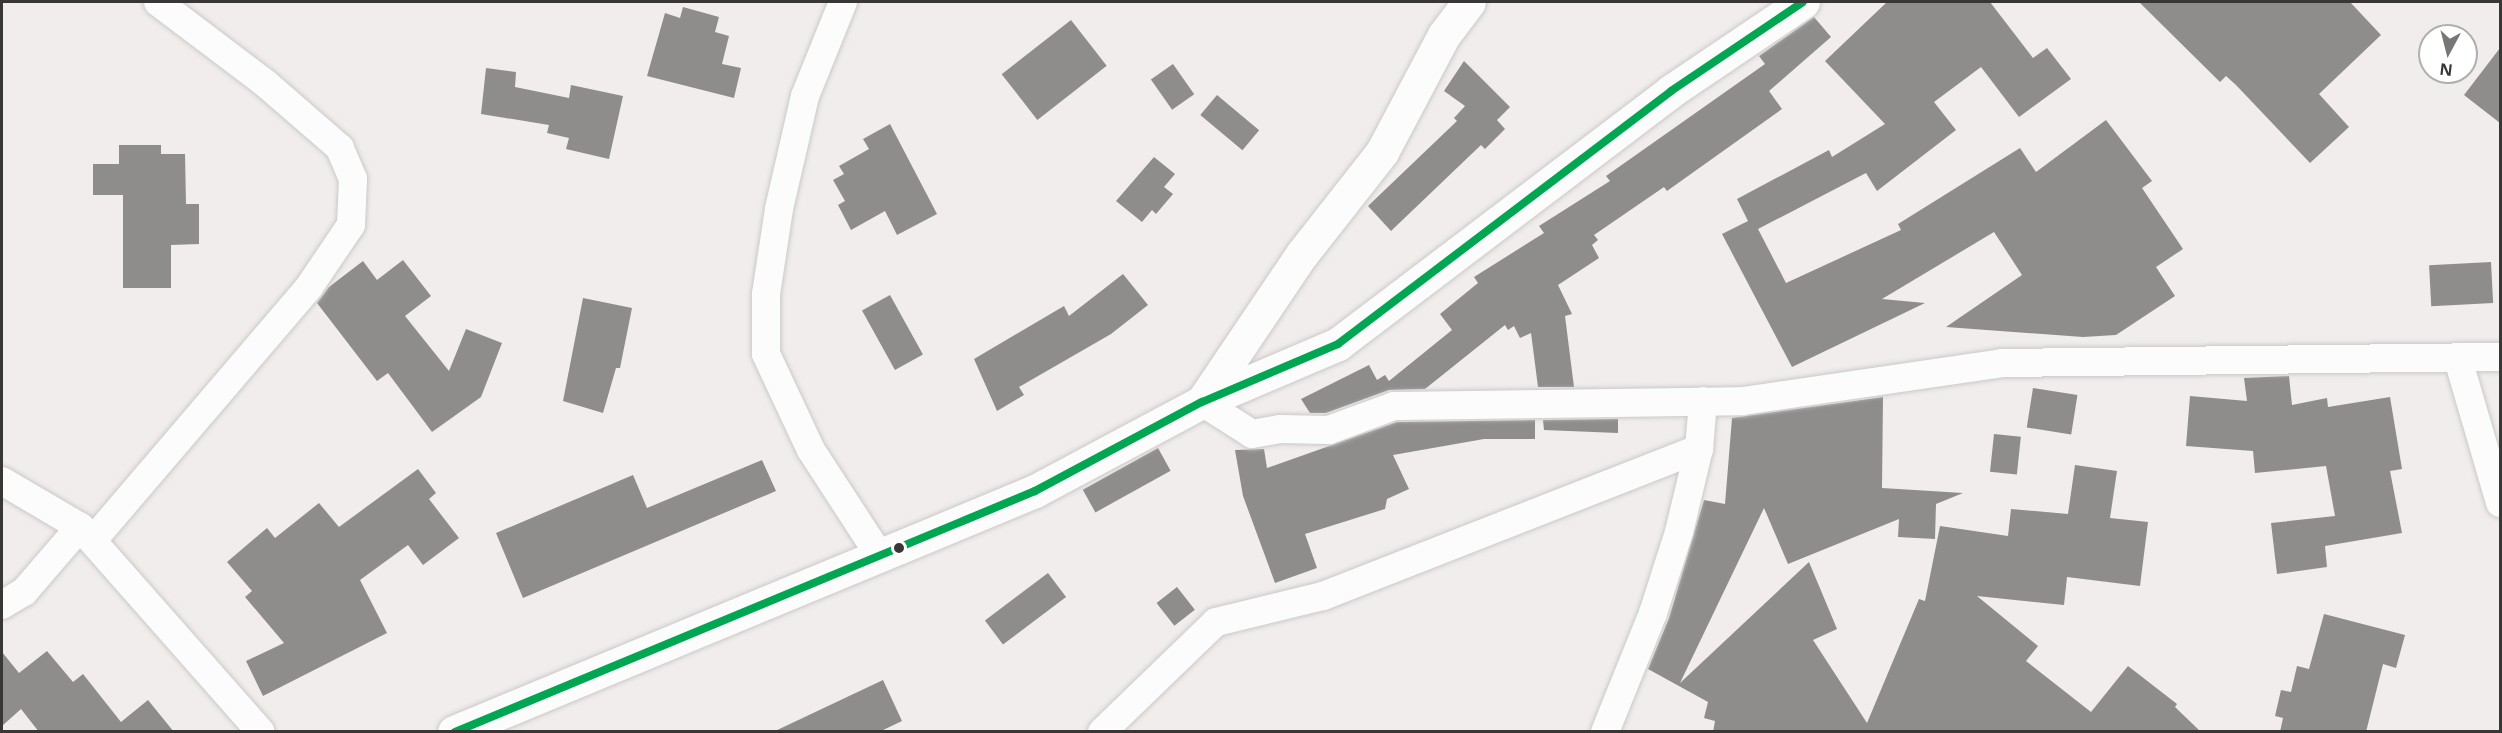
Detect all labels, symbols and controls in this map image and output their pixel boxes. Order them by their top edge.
north arrow [2418,24,2478,84]
text: N [2438,58,2454,82]
unlabelled marker [893,542,905,554]

